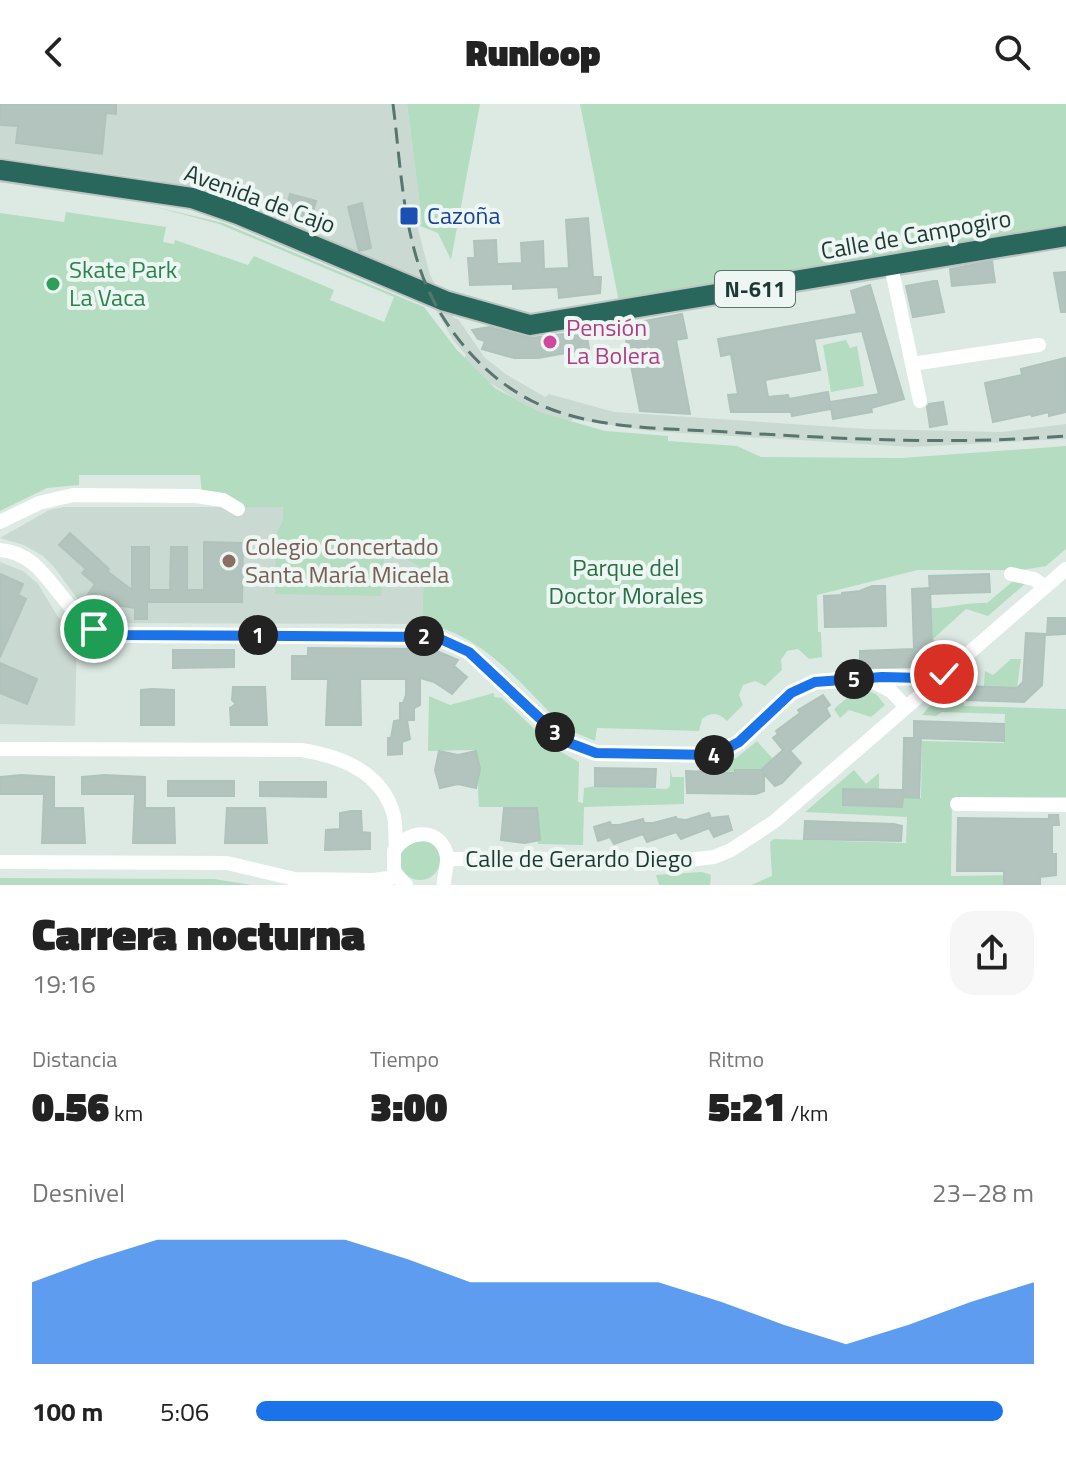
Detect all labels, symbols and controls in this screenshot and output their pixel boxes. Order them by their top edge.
text: Runloop [465,25,601,80]
icon: back [32,30,76,74]
icon: search [990,30,1034,74]
street label: Avenida de Cajo [180,154,341,242]
place label: Cazoña [427,197,501,233]
street label: Calle de Campogiro [818,200,1014,268]
marker: Cazoña [398,205,420,227]
place label: Skate Park La Vaca [69,251,178,315]
road number: N-611 [715,271,795,307]
marker: Skate Park La Vaca [44,275,62,293]
place label: Pensión La Bolera [566,309,660,373]
marker: Pensión La Bolera [541,333,559,351]
place label: Colegio Concertado Santa María Micaela [245,528,449,592]
park label: Parque del Doctor Morales [548,549,704,613]
marker: Colegio Concertado Santa María Micaela [220,552,238,570]
pin [60,595,128,663]
icon: arrive [72,607,116,651]
pin: 1 [238,615,278,655]
pin: 2 [404,616,444,656]
text: 1 [252,618,264,652]
text: 2 [418,619,430,653]
pin [910,640,978,708]
icon: check [922,652,966,696]
pin: 5 [834,659,874,699]
text: 5 [848,662,860,696]
pin: 3 [535,712,575,752]
text: 3 [549,715,561,749]
pin: 4 [694,735,734,775]
text: 4 [708,738,720,772]
street label: Calle de Gerardo Diego [465,840,693,876]
text: Carrera nocturna [32,900,365,967]
button: share [950,911,1034,995]
text: 19:16 [32,964,96,1003]
text: Distancia [32,1042,117,1076]
text: Tiempo [370,1042,439,1076]
text: Ritmo [708,1042,764,1076]
text: 0.56 [32,1076,109,1137]
text: 3:00 [370,1076,448,1137]
text: 5:21 [708,1076,786,1137]
text: km [109,1096,143,1130]
text: /km [786,1096,828,1130]
text: Desnivel [32,1173,125,1212]
text: 23–28 m [932,1173,1034,1212]
text: 100 m [32,1392,103,1431]
text: 5:06 [160,1392,209,1431]

